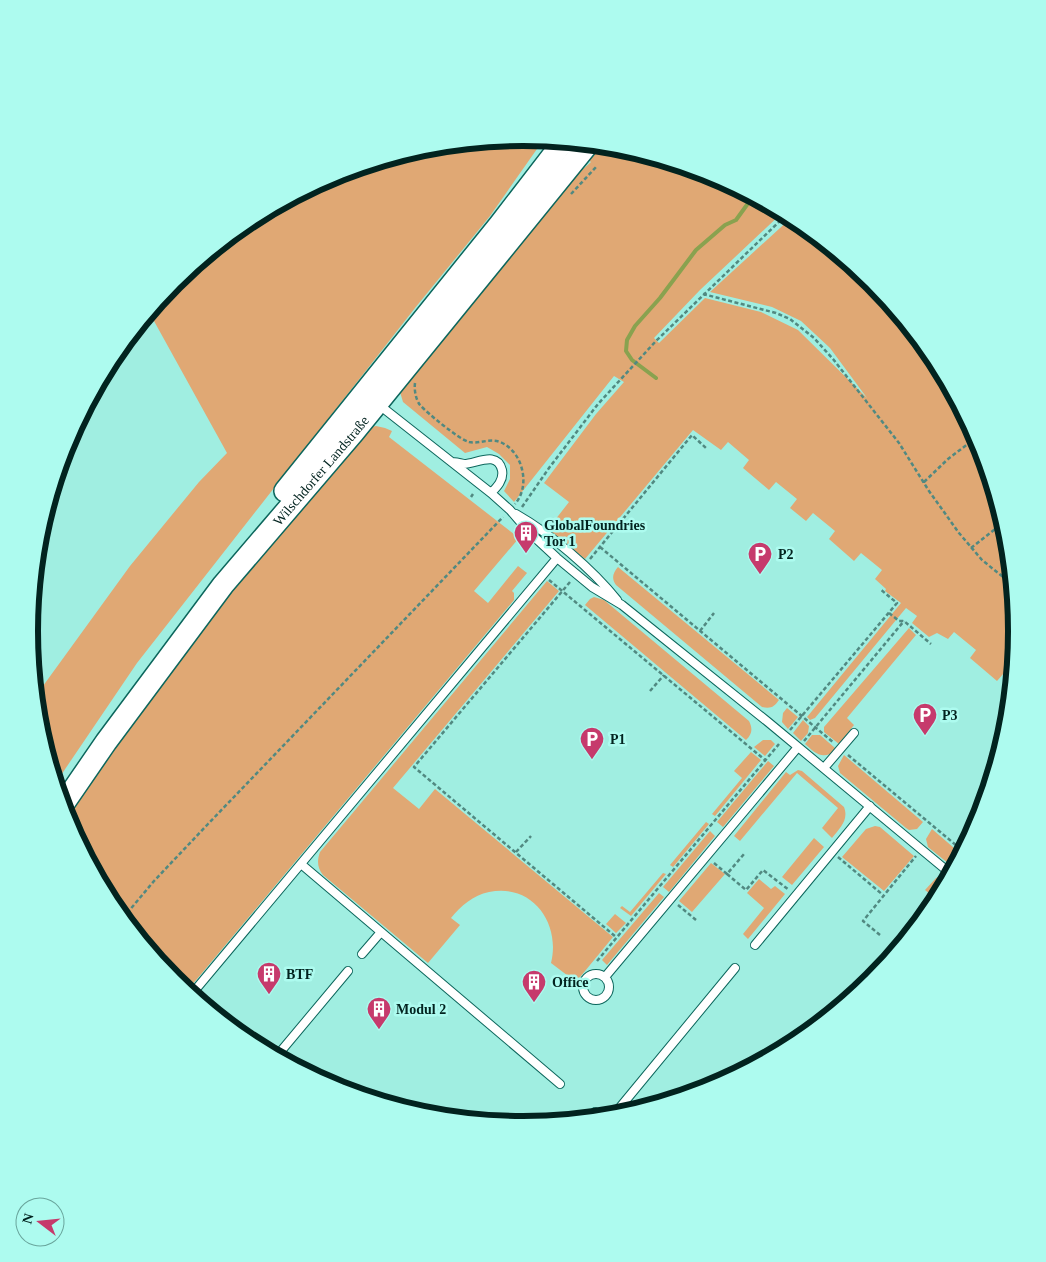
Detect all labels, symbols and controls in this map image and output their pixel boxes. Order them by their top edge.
street label: Wilschdorfer Landstraße [270,413,372,529]
place label: GlobalFoundries Tor 1 [544,518,646,549]
building icon: GlobalFoundries Tor 1 [513,520,539,554]
parking icon: P2 [747,541,773,575]
place label: P2 [778,547,794,562]
parking icon: P3 [912,702,938,736]
place label: P3 [942,708,958,723]
parking icon: P1 [579,726,605,760]
place label: P1 [610,732,626,747]
building icon: BTF [256,961,282,995]
place label: BTF [286,967,313,982]
building icon: Office [521,969,547,1003]
place label: Office [552,975,589,990]
building icon: Modul 2 [366,996,392,1030]
place label: Modul 2 [396,1002,446,1017]
north arrow [15,1197,65,1247]
text: N [19,1212,37,1225]

